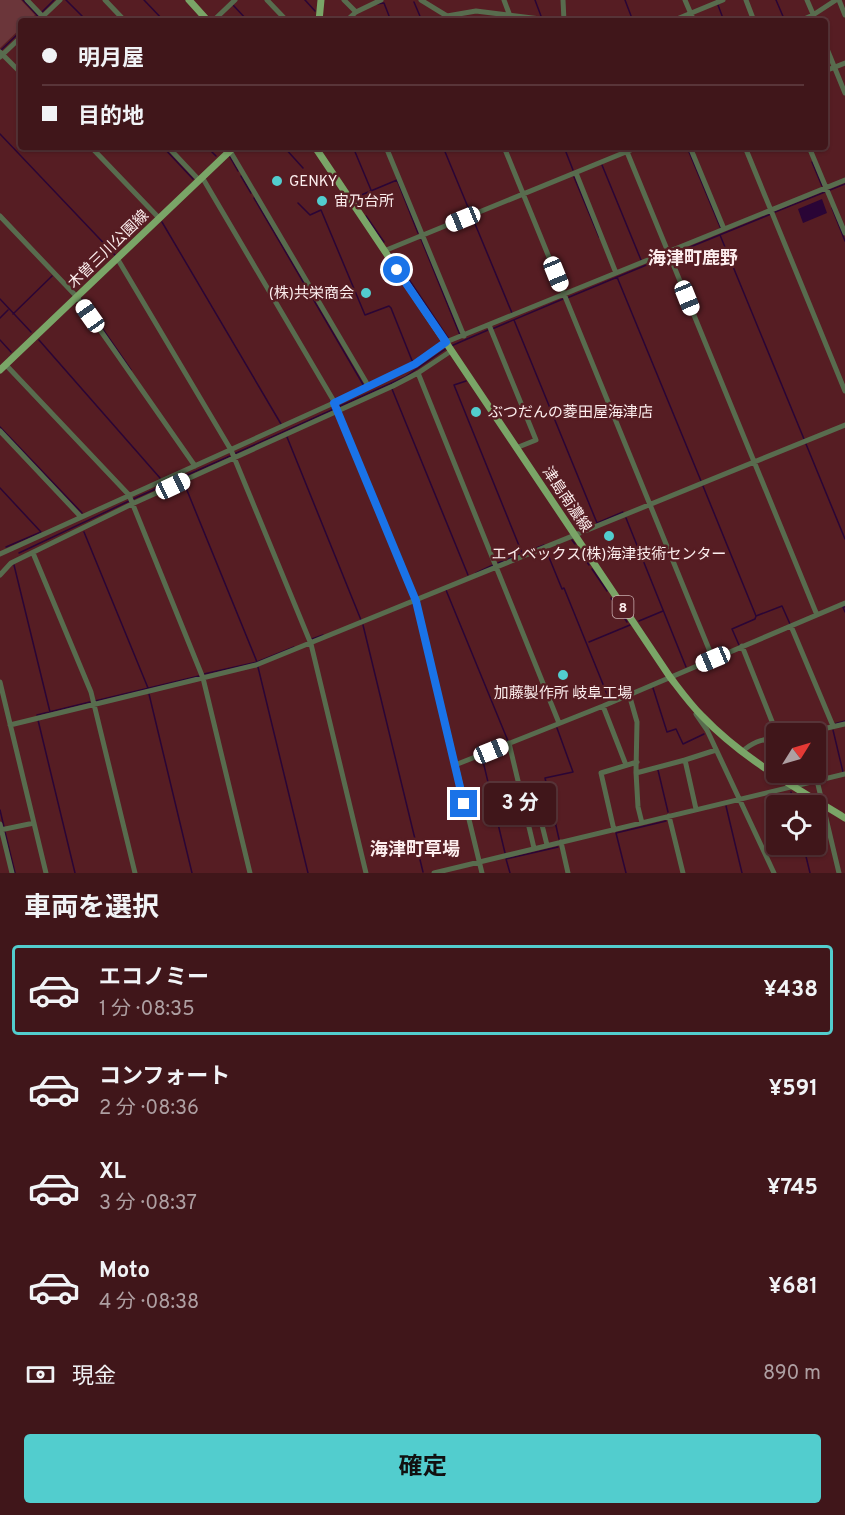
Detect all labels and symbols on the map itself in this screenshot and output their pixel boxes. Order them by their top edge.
place label: GENKY [289,173,338,192]
marker: GENKY [270,174,284,188]
place label: 宙乃台所 [334,193,394,212]
marker: 宙乃台所 [315,194,329,208]
car [443,204,483,234]
street label: 木曽三川公園線 [65,207,153,293]
district label: 海津町鹿野 [648,248,738,271]
car [541,254,571,294]
route start [383,256,410,283]
car [672,278,702,318]
place label: (株)共栄商会 [269,285,354,304]
marker: (株)共栄商会 [359,286,373,300]
car [72,296,108,336]
place label: ぶつだんの菱田屋海津店 [488,404,653,423]
marker: ぶつだんの菱田屋海津店 [469,405,483,419]
street label: 津島南濃線 [537,463,595,536]
car [153,470,193,502]
marker: エイベックス(株)海津技術センター [602,529,616,543]
place label: エイベックス(株)海津技術センター [492,545,726,565]
road number: 8 [612,596,634,618]
car [693,644,733,674]
marker: 加藤製作所 岐阜工場 [556,668,570,682]
place label: 加藤製作所 岐阜工場 [494,685,632,704]
north arrow [766,723,826,783]
car [471,736,511,766]
callout: 3 分 [485,783,557,825]
route end [450,790,477,817]
district label: 海津町草場 [370,839,460,862]

